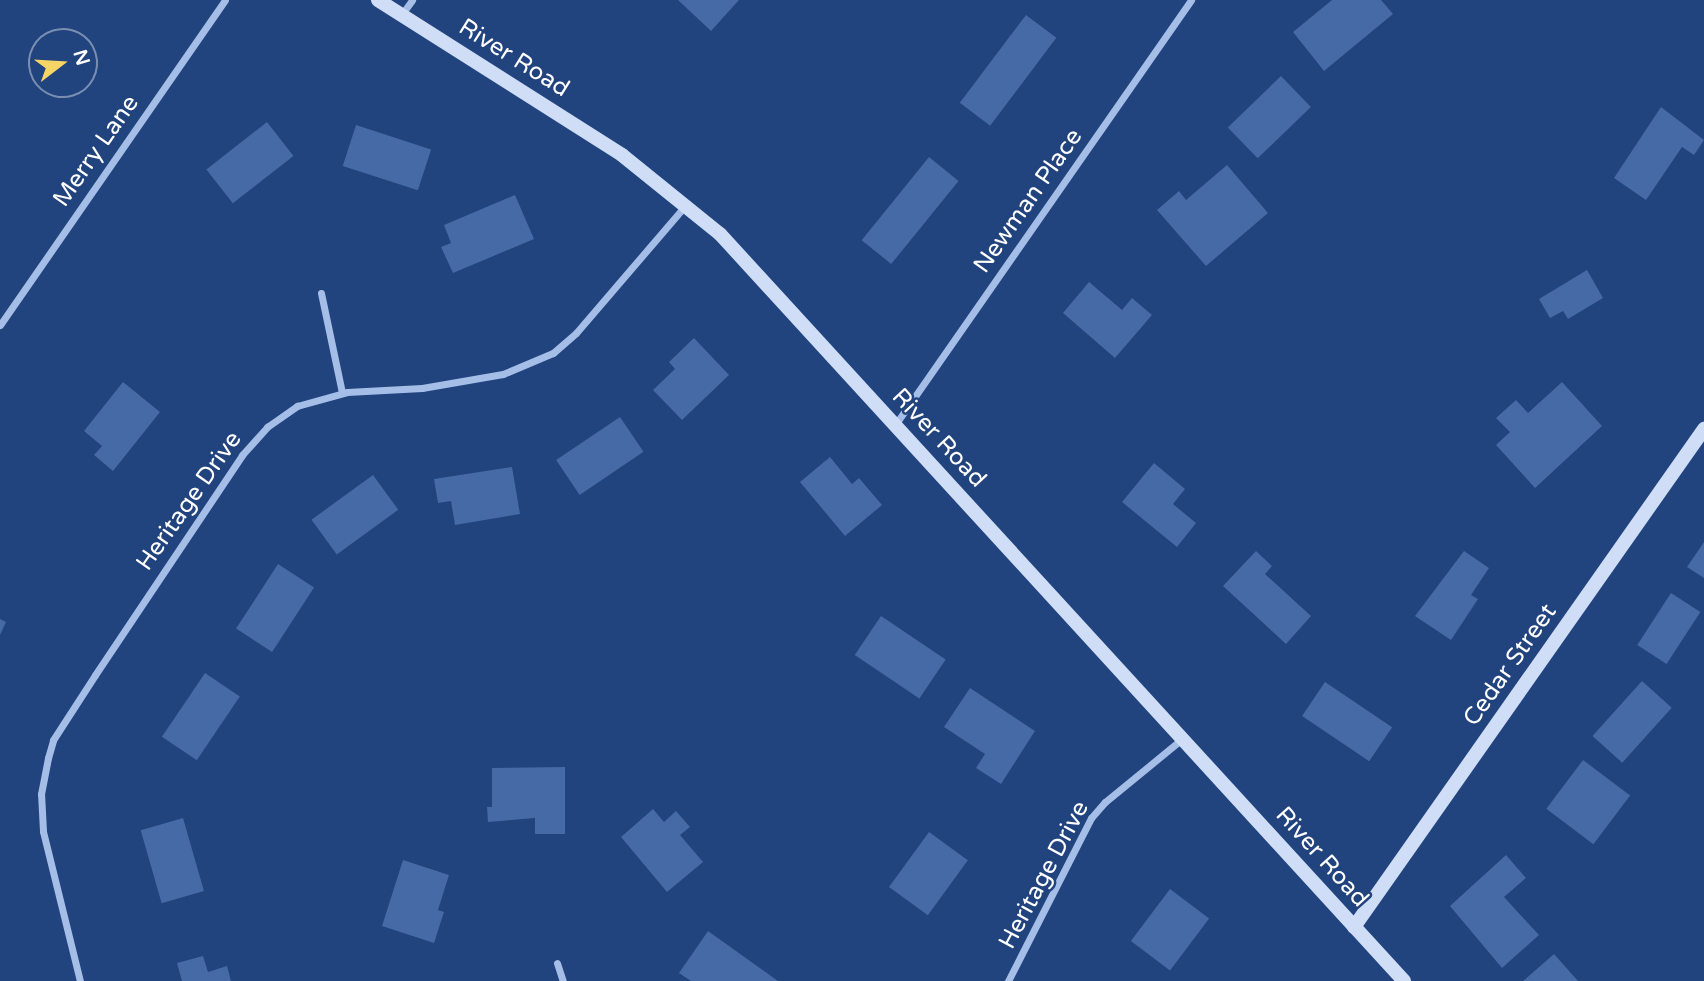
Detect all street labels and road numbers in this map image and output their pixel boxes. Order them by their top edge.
street label: River Road [453,13,575,103]
street label: Merry Lane [47,90,145,212]
street label: Newman Place [968,123,1088,279]
street label: River Road [886,382,992,494]
street label: Heritage Drive [130,426,248,576]
street label: Cedar Street [1457,598,1563,732]
street label: Heritage Drive [993,796,1095,954]
street label: River Road [1269,801,1375,913]

